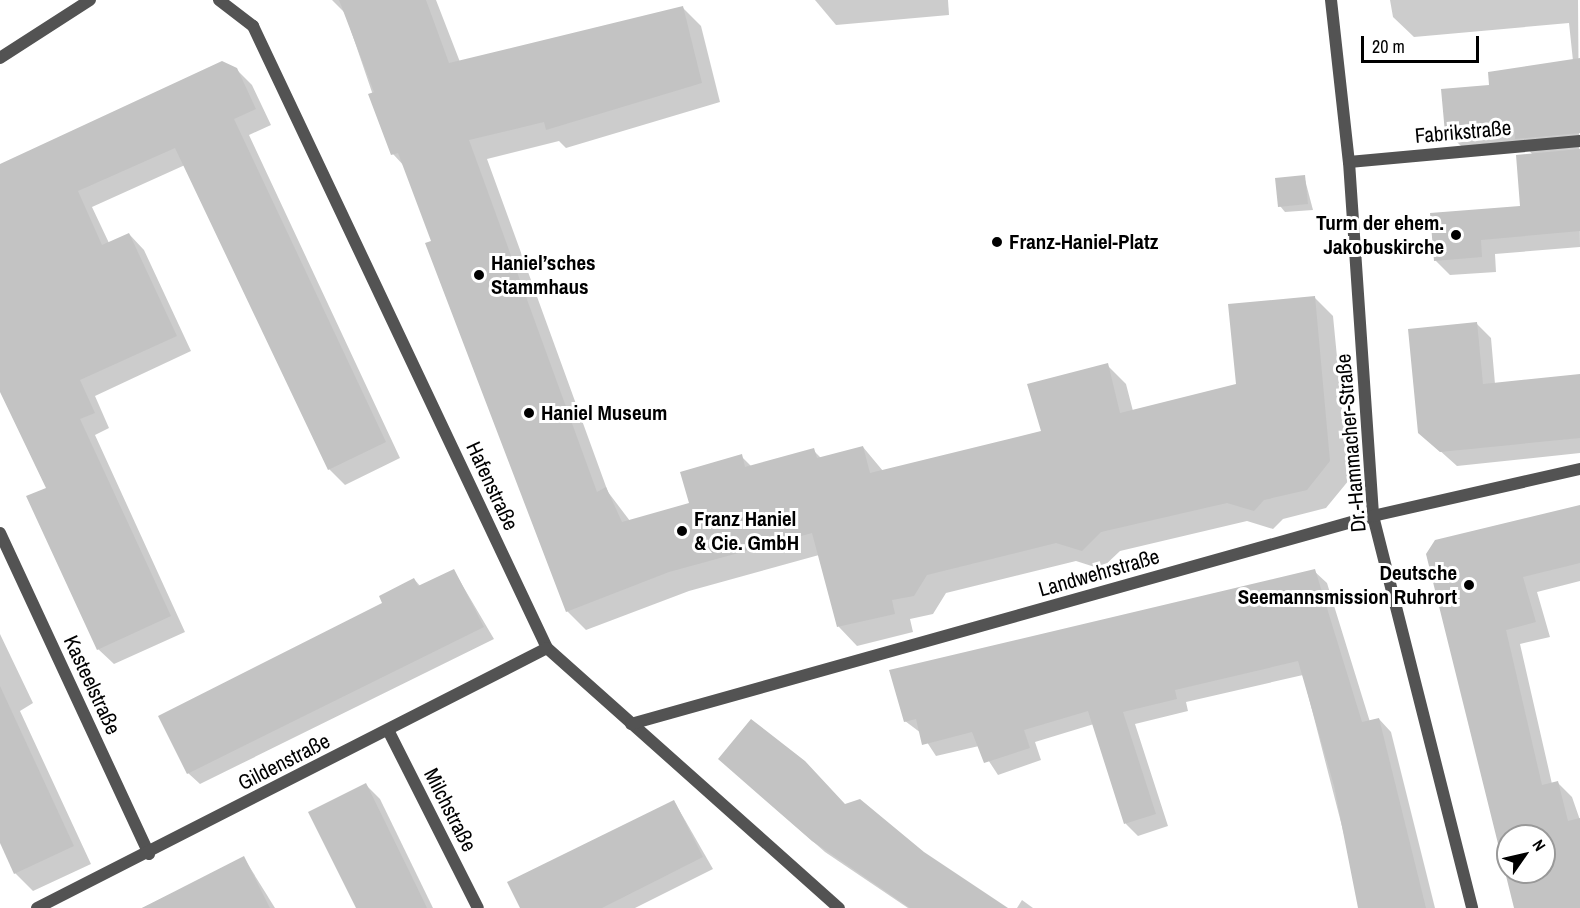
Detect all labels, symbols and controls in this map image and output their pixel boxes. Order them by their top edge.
scale bar [1364,24,1482,62]
text: 20 m [1372,34,1405,59]
street label: Fabrikstraße [1414,115,1512,149]
place label: Turm der ehem. Jakobuskirche [1316,210,1444,260]
marker: Turm der ehem. Jakobuskirche [1449,228,1463,242]
place label: Franz-Haniel-Platz [1009,229,1158,255]
marker: Franz-Haniel-Platz [990,235,1004,249]
place label: Haniel’sches Stammhaus [491,250,596,300]
marker: Haniel’sches Stammhaus [472,268,486,282]
street label: Dr.-Hammacher-Straße [1331,353,1371,533]
place label: Haniel Museum [541,400,667,426]
marker: Haniel Museum [522,406,536,420]
street label: Hafenstraße [461,438,523,534]
place label: Franz Haniel & Cie. GmbH [694,506,799,556]
marker: Franz Haniel & Cie. GmbH [675,524,689,538]
street label: Landwehrstraße [1036,544,1162,602]
place label: Deutsche Seemannsmission Ruhrort [1238,560,1457,610]
marker: Deutsche Seemannsmission Ruhrort [1462,578,1476,592]
street label: Kasteelstraße [58,632,126,738]
street label: Gildenstraße [234,728,334,796]
street label: Milchstraße [418,764,482,856]
north arrow [1496,824,1556,884]
text: N [1527,835,1551,855]

